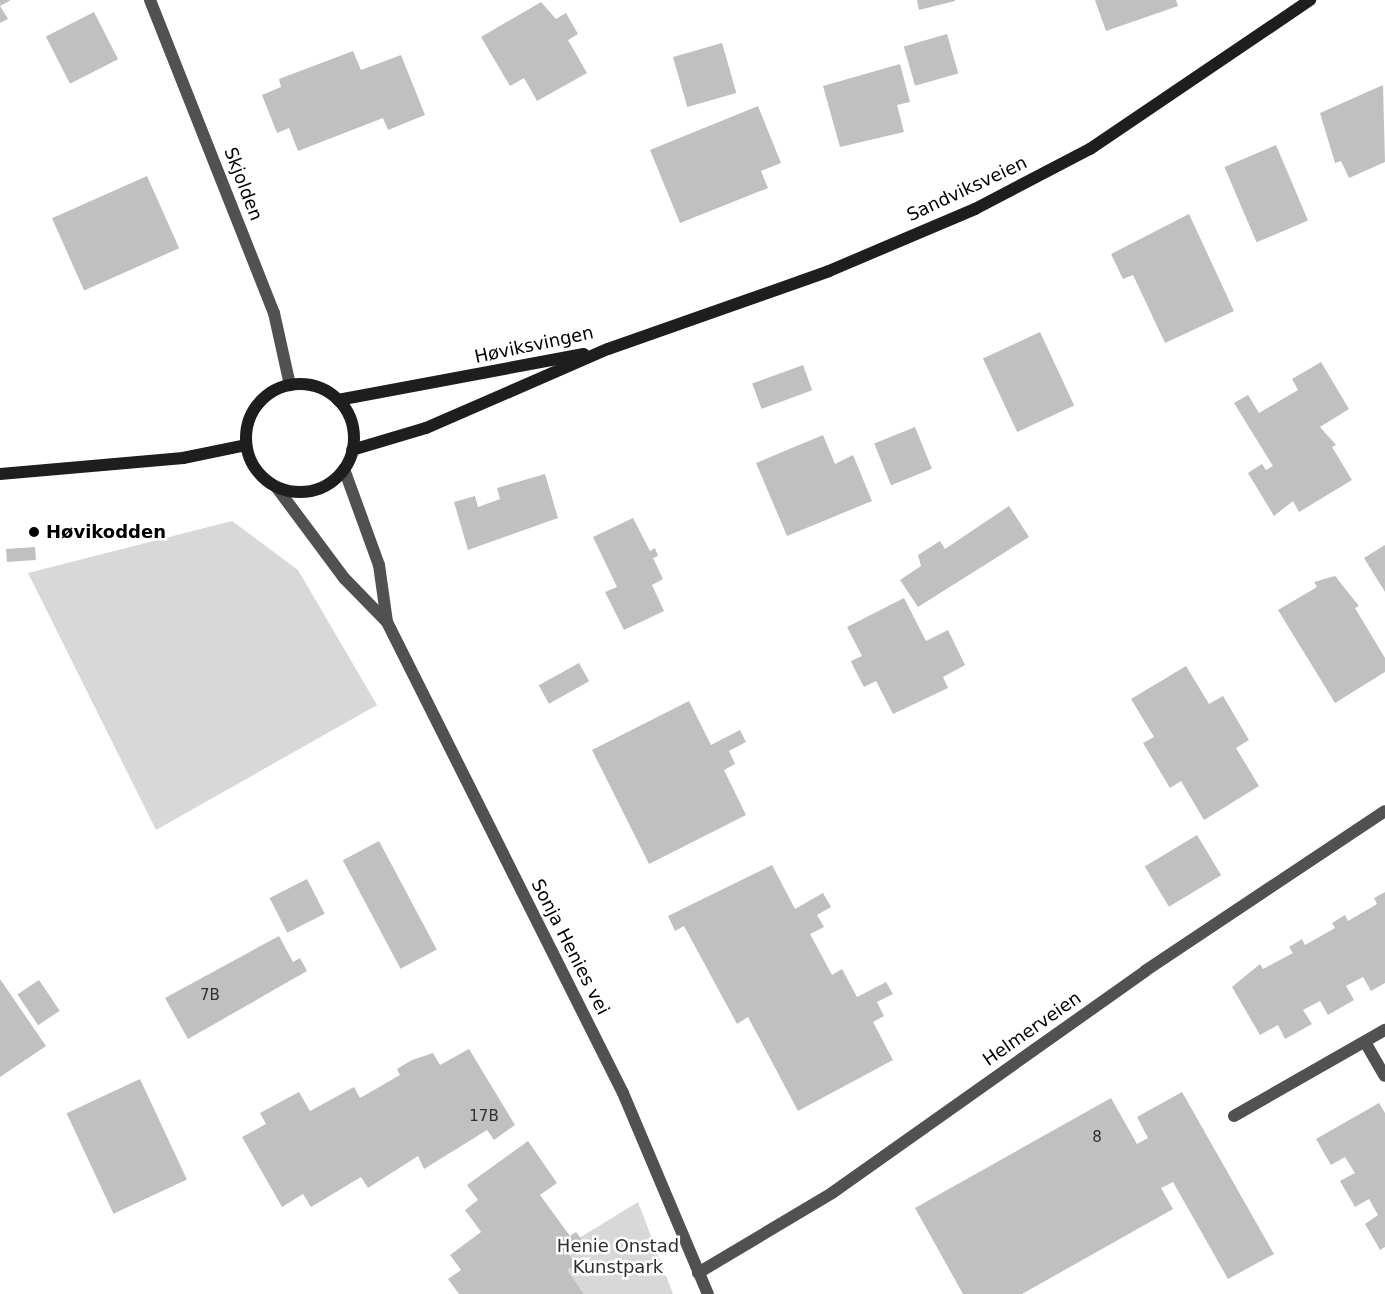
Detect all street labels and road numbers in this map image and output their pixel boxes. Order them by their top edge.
street label: Skjolden [219,144,267,224]
street label: Sandviksveien [904,152,1030,226]
street label: Høviksvingen [473,322,595,368]
street label: Sonja Henies vei [526,875,614,1019]
street label: Helmerveien [979,987,1085,1071]

